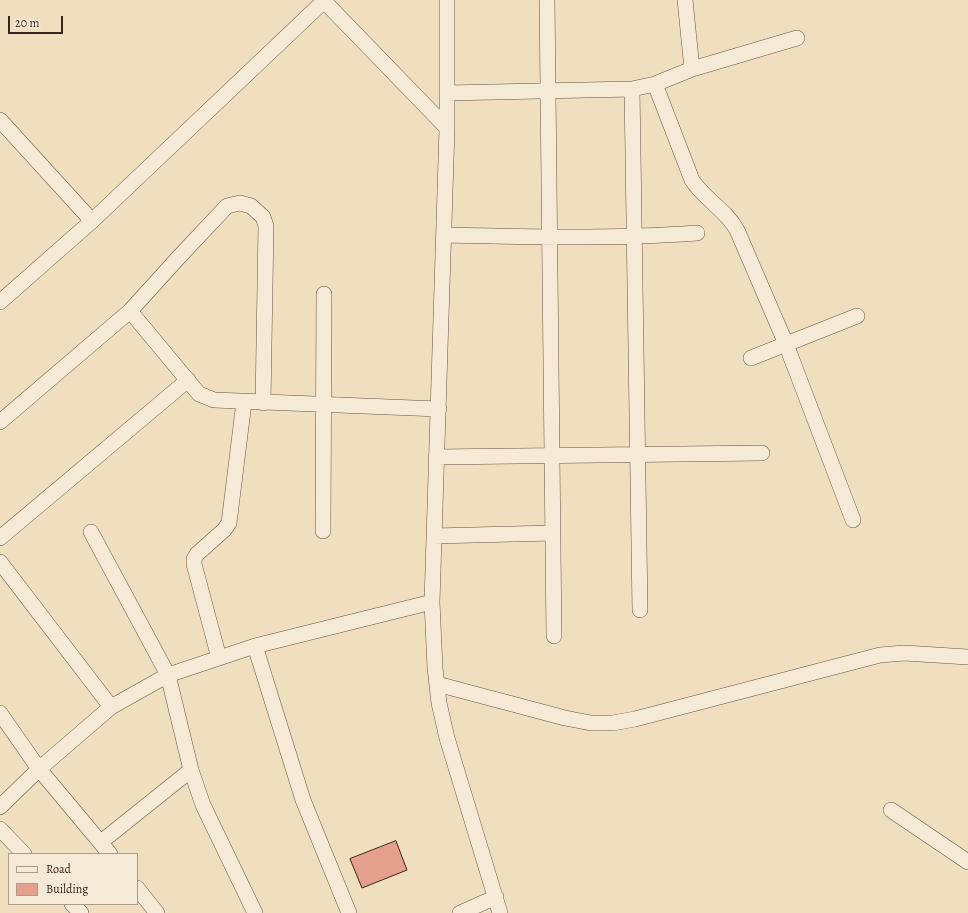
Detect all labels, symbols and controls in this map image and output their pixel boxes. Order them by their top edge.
scale bar [10,8,65,34]
text: 20 m [15,15,39,31]
legend [8,853,138,905]
text: Road [46,861,71,877]
text: Building [46,881,88,897]

